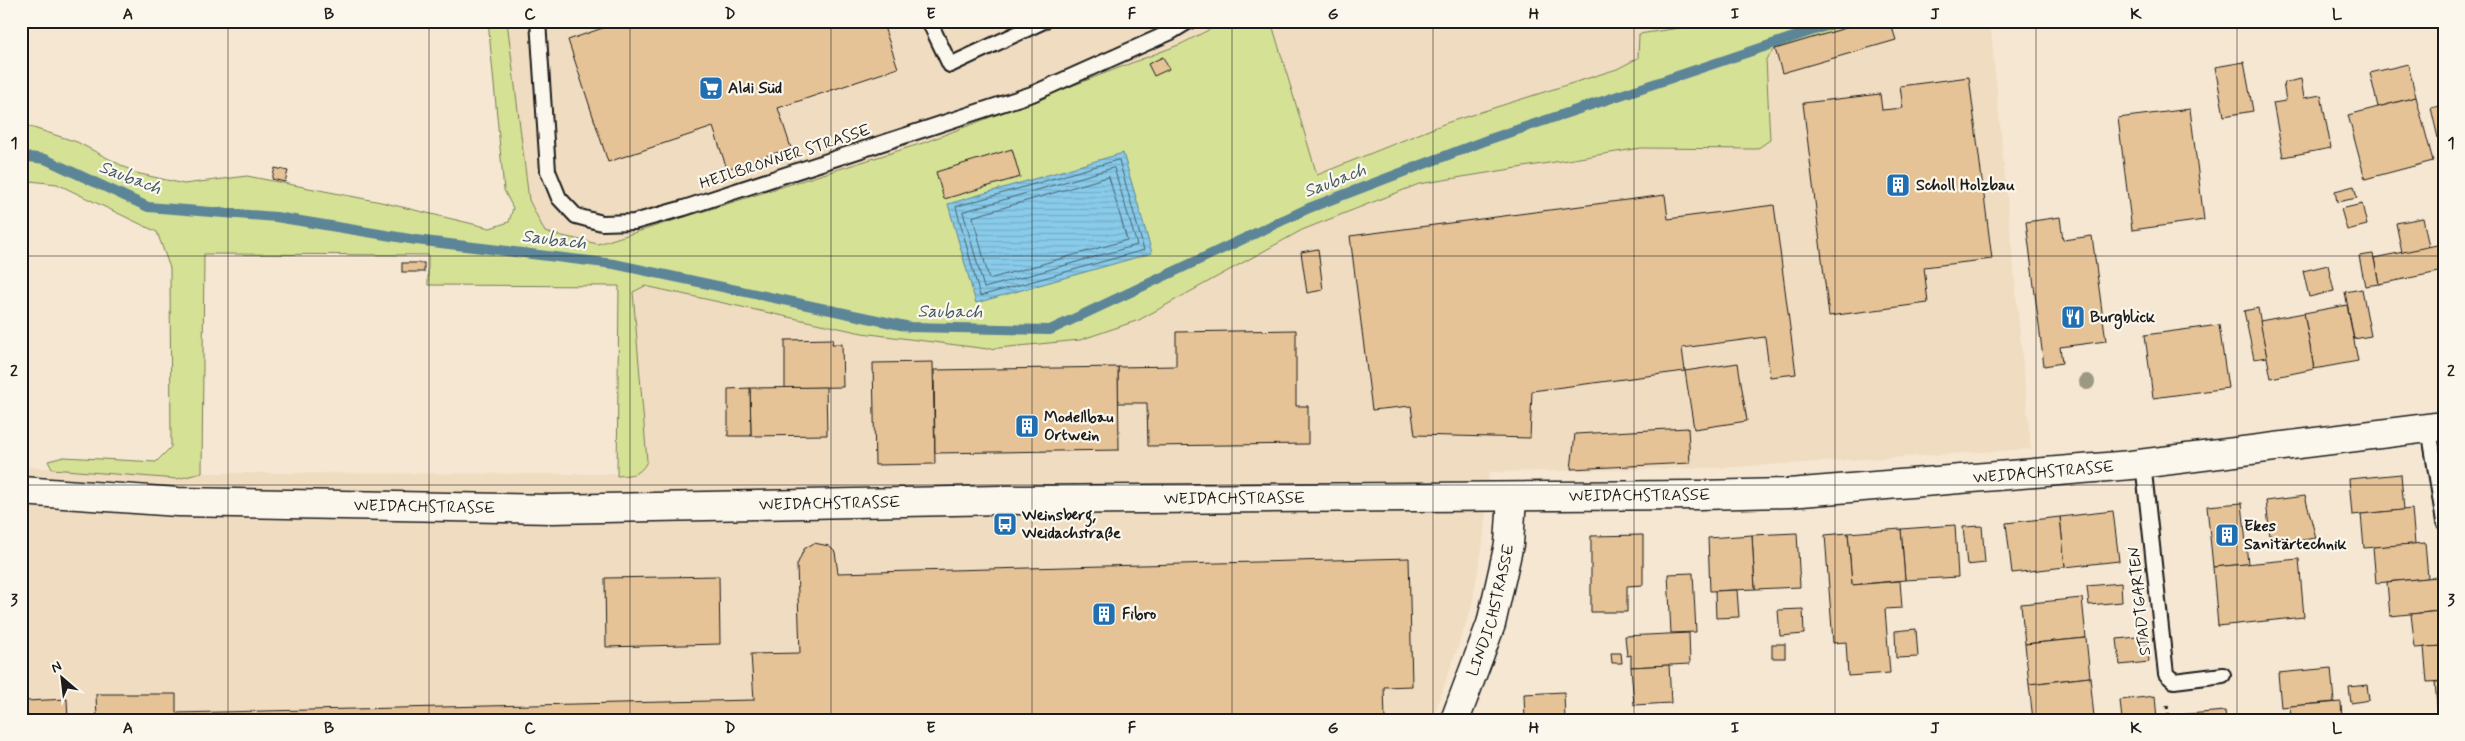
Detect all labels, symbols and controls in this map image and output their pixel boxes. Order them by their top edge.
text: A [123,4,133,25]
text: B [324,4,334,25]
text: C [524,4,536,25]
text: D [724,4,736,25]
text: E [926,4,936,25]
text: F [1128,4,1137,25]
text: G [1328,4,1339,25]
text: H [1529,4,1540,25]
text: I [1731,4,1740,25]
text: J [1930,4,1940,25]
text: K [2130,4,2142,25]
text: L [2332,4,2343,25]
supermarket icon: Aldi Süd [698,75,724,101]
place label: Aldi Süd [728,78,782,99]
street label: HEILBRONNER STRASSE [697,119,873,195]
text: 1 [10,133,18,154]
text: 1 [2447,133,2455,154]
water label: Saubach [95,155,165,201]
water label: Saubach [1300,158,1370,204]
building icon: Scholl Holzbau [1885,172,1911,198]
place label: Scholl Holzbau [1916,175,2015,196]
water label: Saubach [520,224,588,256]
water label: Saubach [917,299,983,325]
restaurant icon: Burgblick [2060,304,2086,330]
place label: Burgblick [2090,307,2156,330]
text: 2 [10,361,18,382]
text: 2 [2447,361,2455,382]
place label: Modellbau Ortwein [1044,407,1114,446]
building icon: Modellbau Ortwein [1014,413,1040,439]
street label: WEIDACHSTRASSE [1972,456,2115,488]
street label: WEIDACHSTRASSE [1569,484,1710,506]
street label: WEIDACHSTRASSE [1164,487,1305,509]
street label: WEIDACHSTRASSE [759,492,900,515]
street label: WEIDACHSTRASSE [354,495,495,518]
place label: Weinsberg, Weidachstraße [1021,505,1121,544]
bus stop icon: Weinsberg, Weidachstraße [992,511,1018,537]
place label: Ekes Sanitärtechnik [2244,516,2348,555]
building icon: Ekes Sanitärtechnik [2214,522,2240,548]
street label: LINDICHSTRASSE [1462,542,1519,679]
street label: STADTGARTEN [2124,545,2156,657]
text: 3 [10,590,18,611]
text: 3 [2447,590,2455,611]
building icon: Fibro [1091,601,1117,627]
place label: Fibro [1122,604,1156,625]
north arrow [38,654,88,704]
text: N [48,657,65,678]
text: A [123,718,133,739]
text: B [324,718,334,739]
text: C [524,718,536,739]
text: D [724,718,736,739]
text: E [926,718,936,739]
text: F [1128,718,1137,739]
text: G [1328,718,1339,739]
text: H [1529,718,1540,739]
text: I [1731,718,1740,739]
text: J [1930,718,1940,739]
text: K [2130,718,2142,739]
text: L [2332,718,2343,739]

